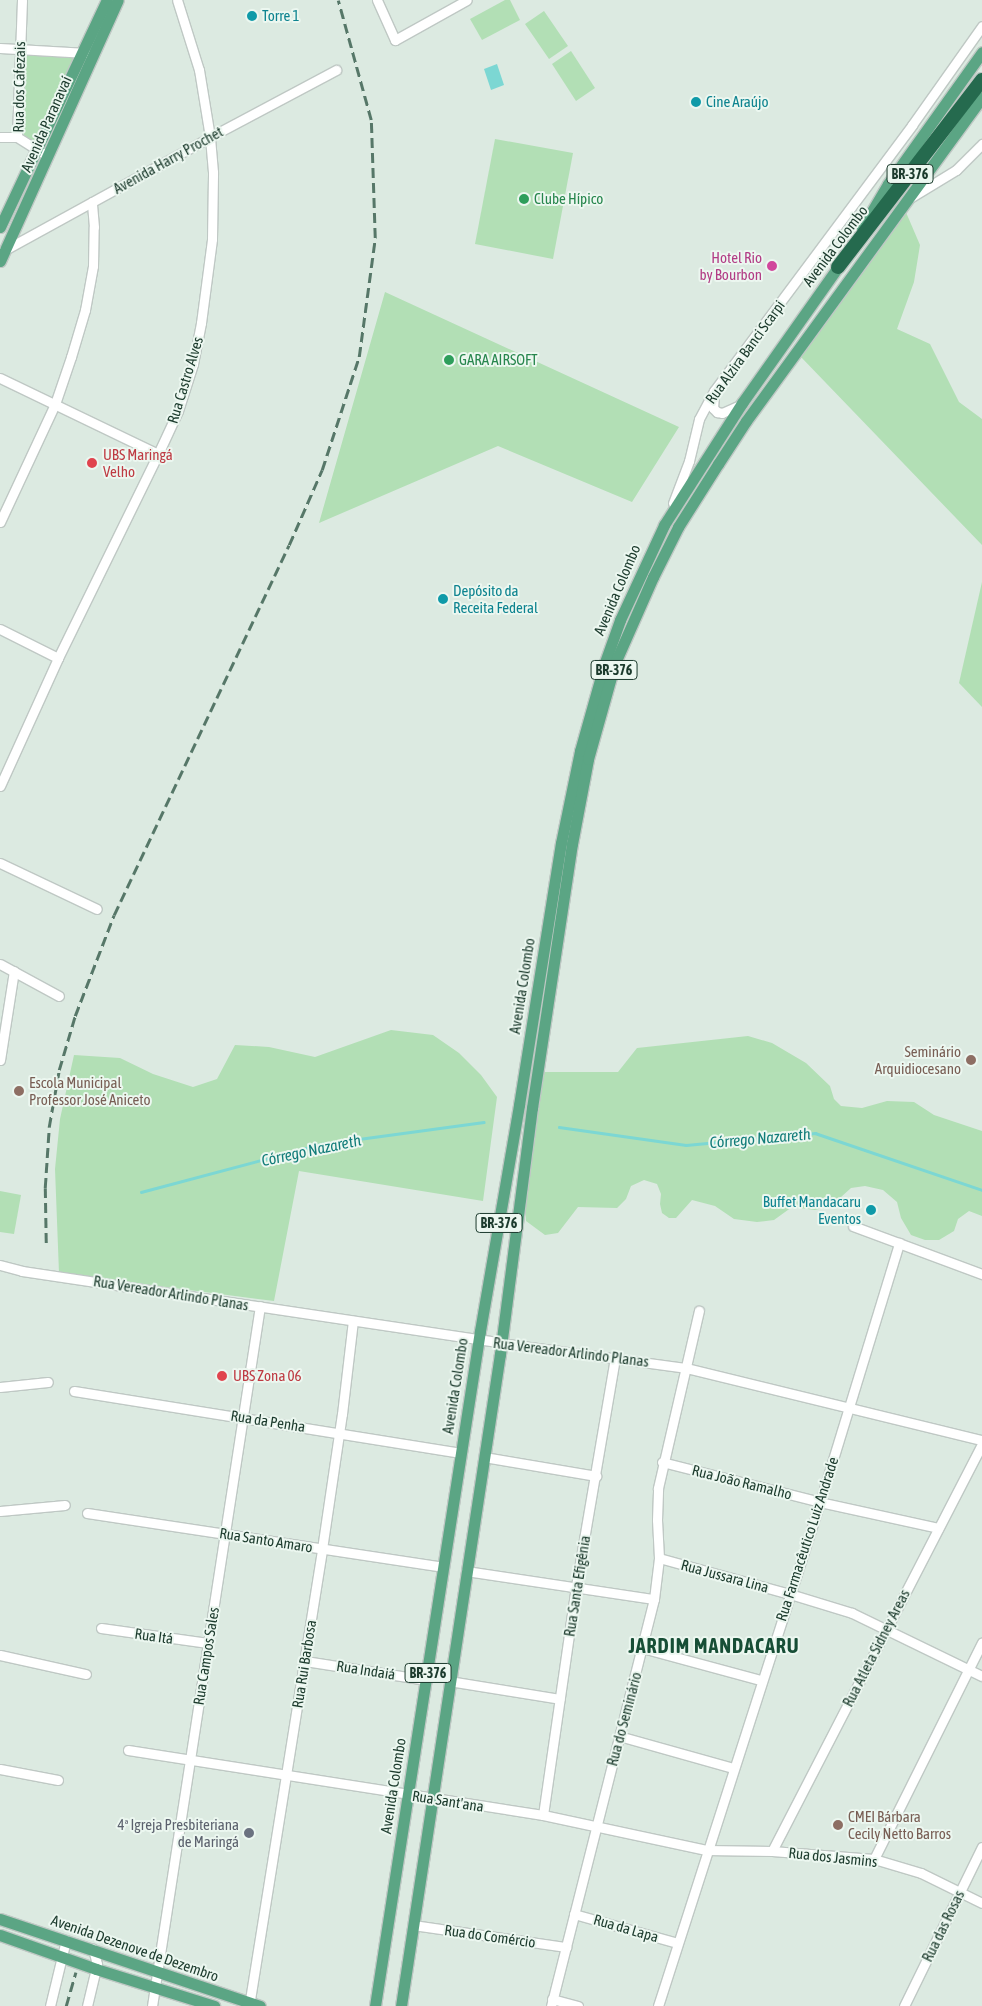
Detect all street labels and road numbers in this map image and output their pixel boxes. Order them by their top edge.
street label: Rua dos Cafezais [9,41,29,133]
street label: Avenida Paranavaí [17,73,75,175]
street label: Avenida Harry Prochet [110,122,226,198]
road number: BR-376 [886,162,934,185]
street label: Avenida Colombo [799,202,871,290]
street label: Rua Alzira Banci Scarpi [701,297,789,407]
street label: Rua Castro Alves [163,334,207,426]
street label: Avenida Colombo [590,542,644,638]
road number: BR-376 [590,658,638,682]
street label: Avenida Colombo [506,937,538,1035]
road number: BR-376 [475,1212,523,1234]
street label: Rua Vereador Arlindo Planas [92,1272,250,1314]
street label: Rua Vereador Arlindo Planas [492,1334,650,1370]
street label: Avenida Colombo [439,1337,471,1435]
street label: Rua da Penha [229,1406,307,1436]
street label: Rua Farmacêutico Luiz Andrade [772,1455,842,1623]
street label: Rua João Ramalho [690,1461,794,1503]
street label: Rua Santo Amaro [218,1524,314,1556]
street label: Rua Santa Efigênia [560,1534,594,1638]
street label: Rua Jussara Lina [679,1556,771,1596]
street label: Rua Atleta Sidney Areas [839,1586,913,1710]
street label: Rua Campos Sales [189,1606,223,1706]
street label: Rua Rui Barbosa [288,1619,320,1709]
street label: Rua Itá [133,1624,175,1648]
street label: Rua Indaiá [335,1656,397,1684]
road number: BR-376 [404,1662,452,1685]
street label: Rua do Seminário [603,1670,645,1768]
street label: Avenida Colombo [377,1737,409,1835]
street label: Rua Sant'ana [411,1786,485,1816]
street label: Rua dos Jasmins [788,1843,878,1871]
street label: Rua das Rosas [918,1887,968,1965]
street label: Rua da Lapa [591,1910,661,1946]
street label: Avenida Dezenove de Dezembro [49,1911,221,1985]
street label: Rua do Comércio [443,1921,537,1951]

